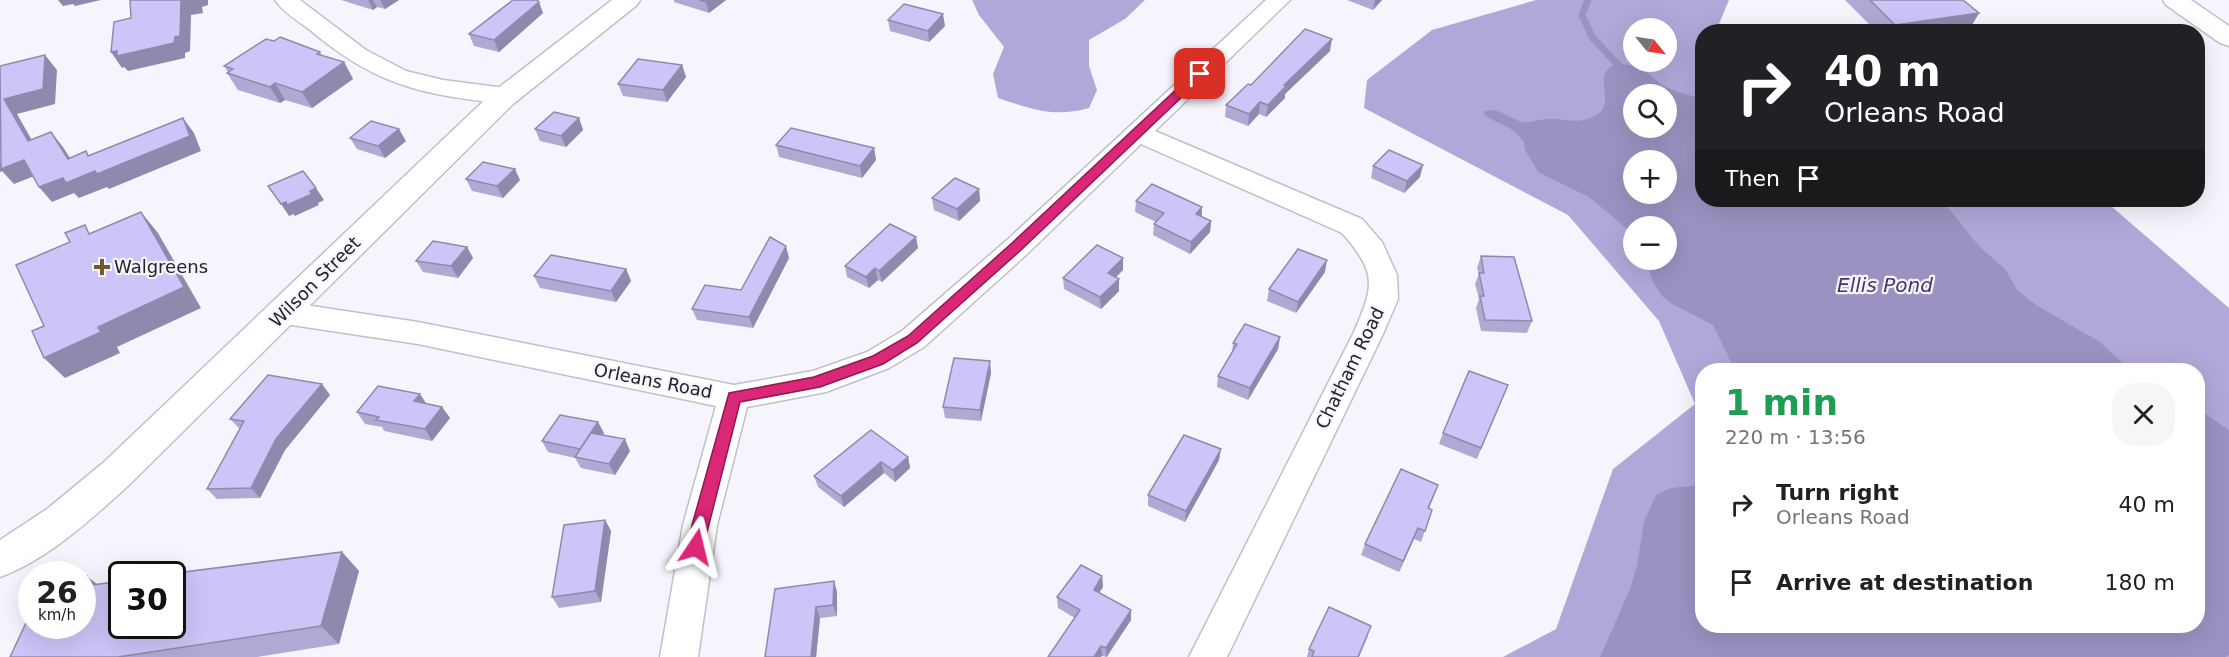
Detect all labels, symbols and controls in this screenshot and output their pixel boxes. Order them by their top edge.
north arrow [1623,18,1677,72]
map controls [1623,18,1677,270]
text: 40 m [1824,47,1941,96]
pin [1174,48,1225,99]
icon: right [1725,48,1803,126]
icon: arrive [1183,57,1216,90]
button: search [1623,84,1677,138]
text: Orleans Road [1824,97,2005,128]
button: + [1623,150,1677,204]
icon: arrive [1792,162,1825,195]
text: Then [1725,166,1780,191]
button: − [1623,216,1677,270]
street label: Wilson Street [265,232,364,331]
place label: Walgreens [114,256,208,277]
marker: Walgreens [95,260,109,274]
water label: Ellis Pond [1837,273,1933,297]
street label: Chatham Road [1311,303,1388,432]
street label: Orleans Road [592,359,714,402]
text: 1 min [1725,382,1838,423]
button: close [2112,383,2175,446]
text: 220 m · 13:56 [1725,425,1866,449]
text: Turn right [1776,480,1899,505]
icon: right [1725,488,1758,521]
text: 40 m [2119,492,2175,517]
text: Orleans Road [1776,505,1910,529]
position arrow [664,515,728,579]
speed limit sign: 30 [108,561,186,639]
icon: arrive [1725,566,1758,599]
text: Arrive at destination [1776,570,2033,595]
text: 180 m [2105,570,2175,595]
text: 26 [36,575,78,610]
text: km/h [38,606,76,624]

